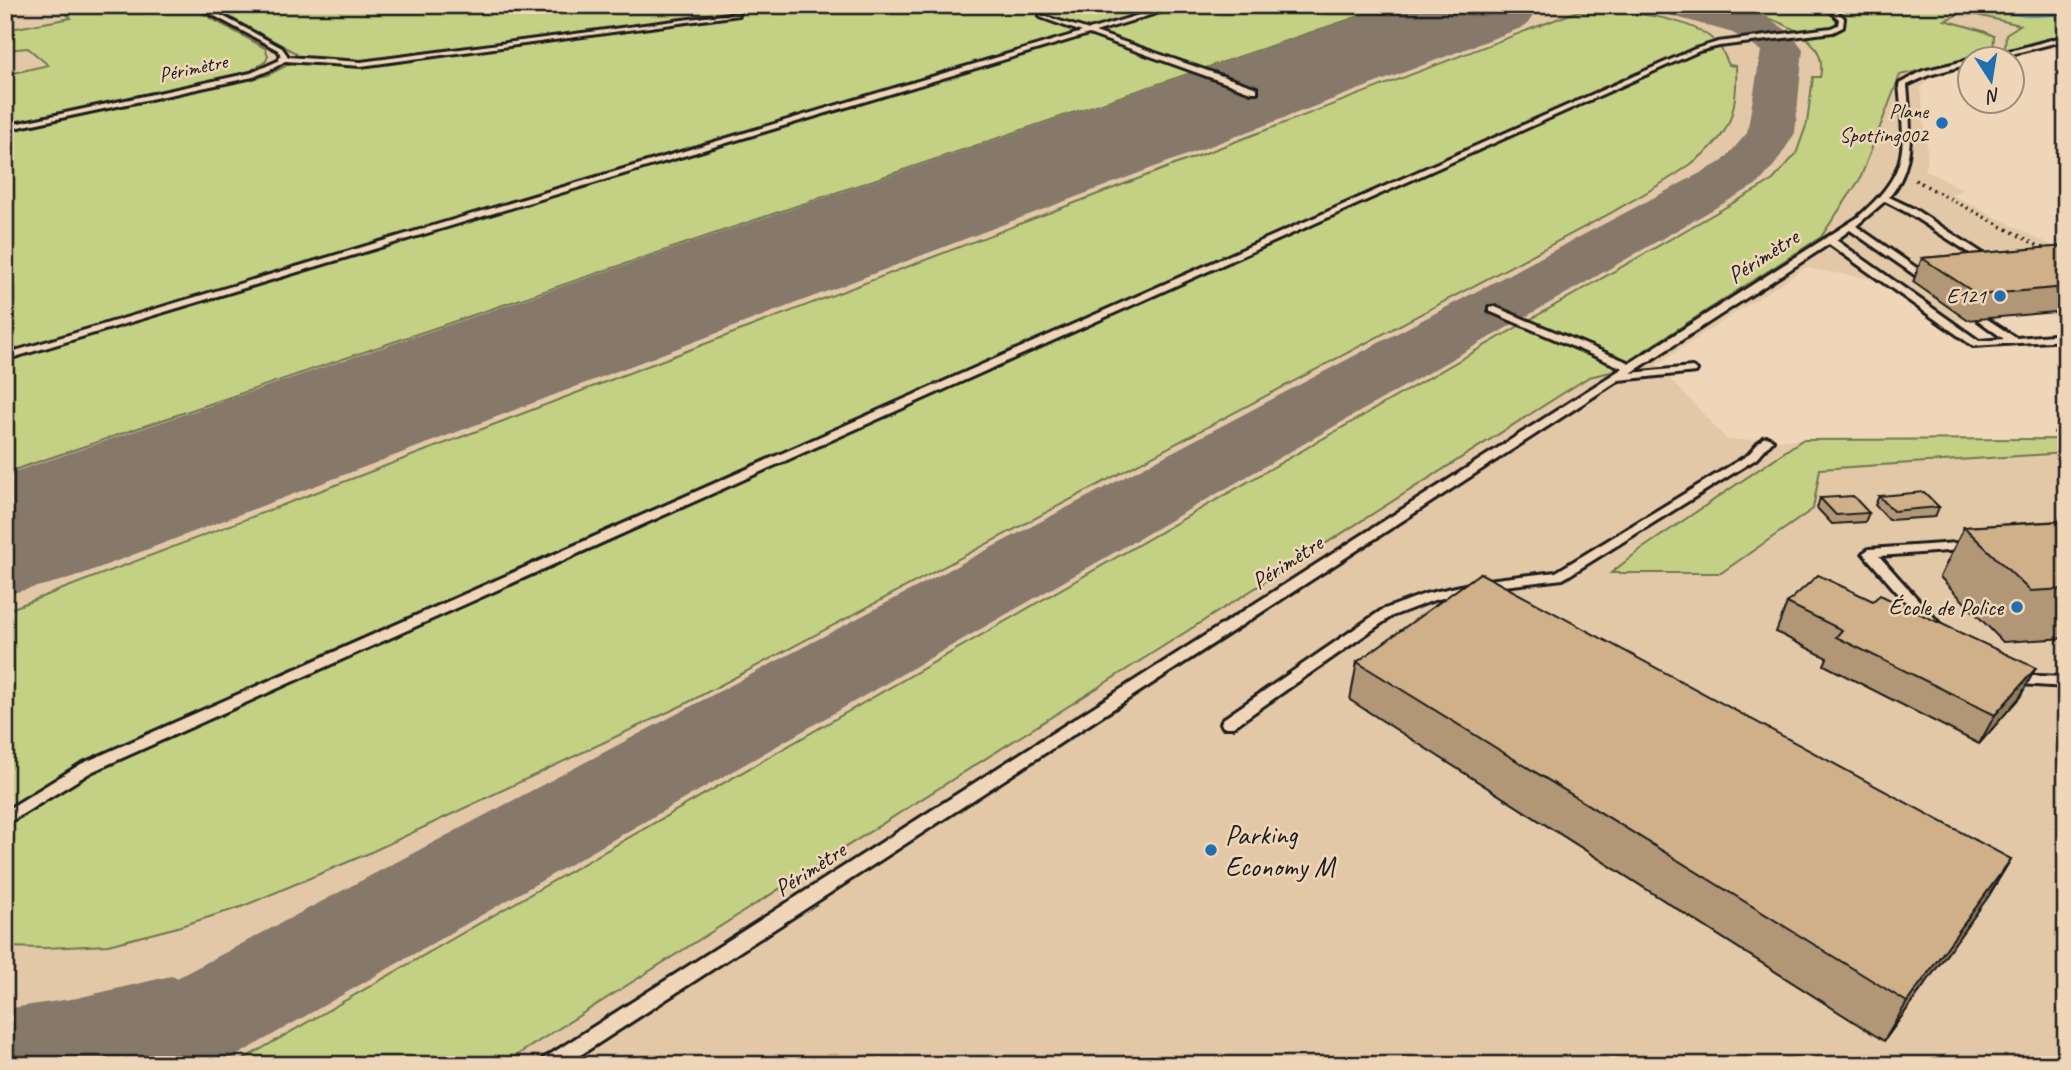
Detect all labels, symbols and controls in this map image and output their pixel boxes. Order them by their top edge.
north arrow [1955,46,2025,116]
street label: Périmètre [156,48,232,88]
text: N [1983,83,2003,109]
place label: Plane Spotting002 [1839,98,1930,148]
marker: Plane Spotting002 [1934,115,1950,131]
street label: Périmètre [1722,221,1806,290]
place label: E121 [1947,283,1988,309]
marker: E121 [1992,288,2008,304]
street label: Périmètre [1246,527,1330,596]
place label: École de Police [1888,592,2005,622]
marker: École de Police [2009,599,2025,615]
place label: Parking Economy M [1225,817,1337,884]
street label: Périmètre [769,834,853,903]
marker: Parking Economy M [1203,842,1219,858]

